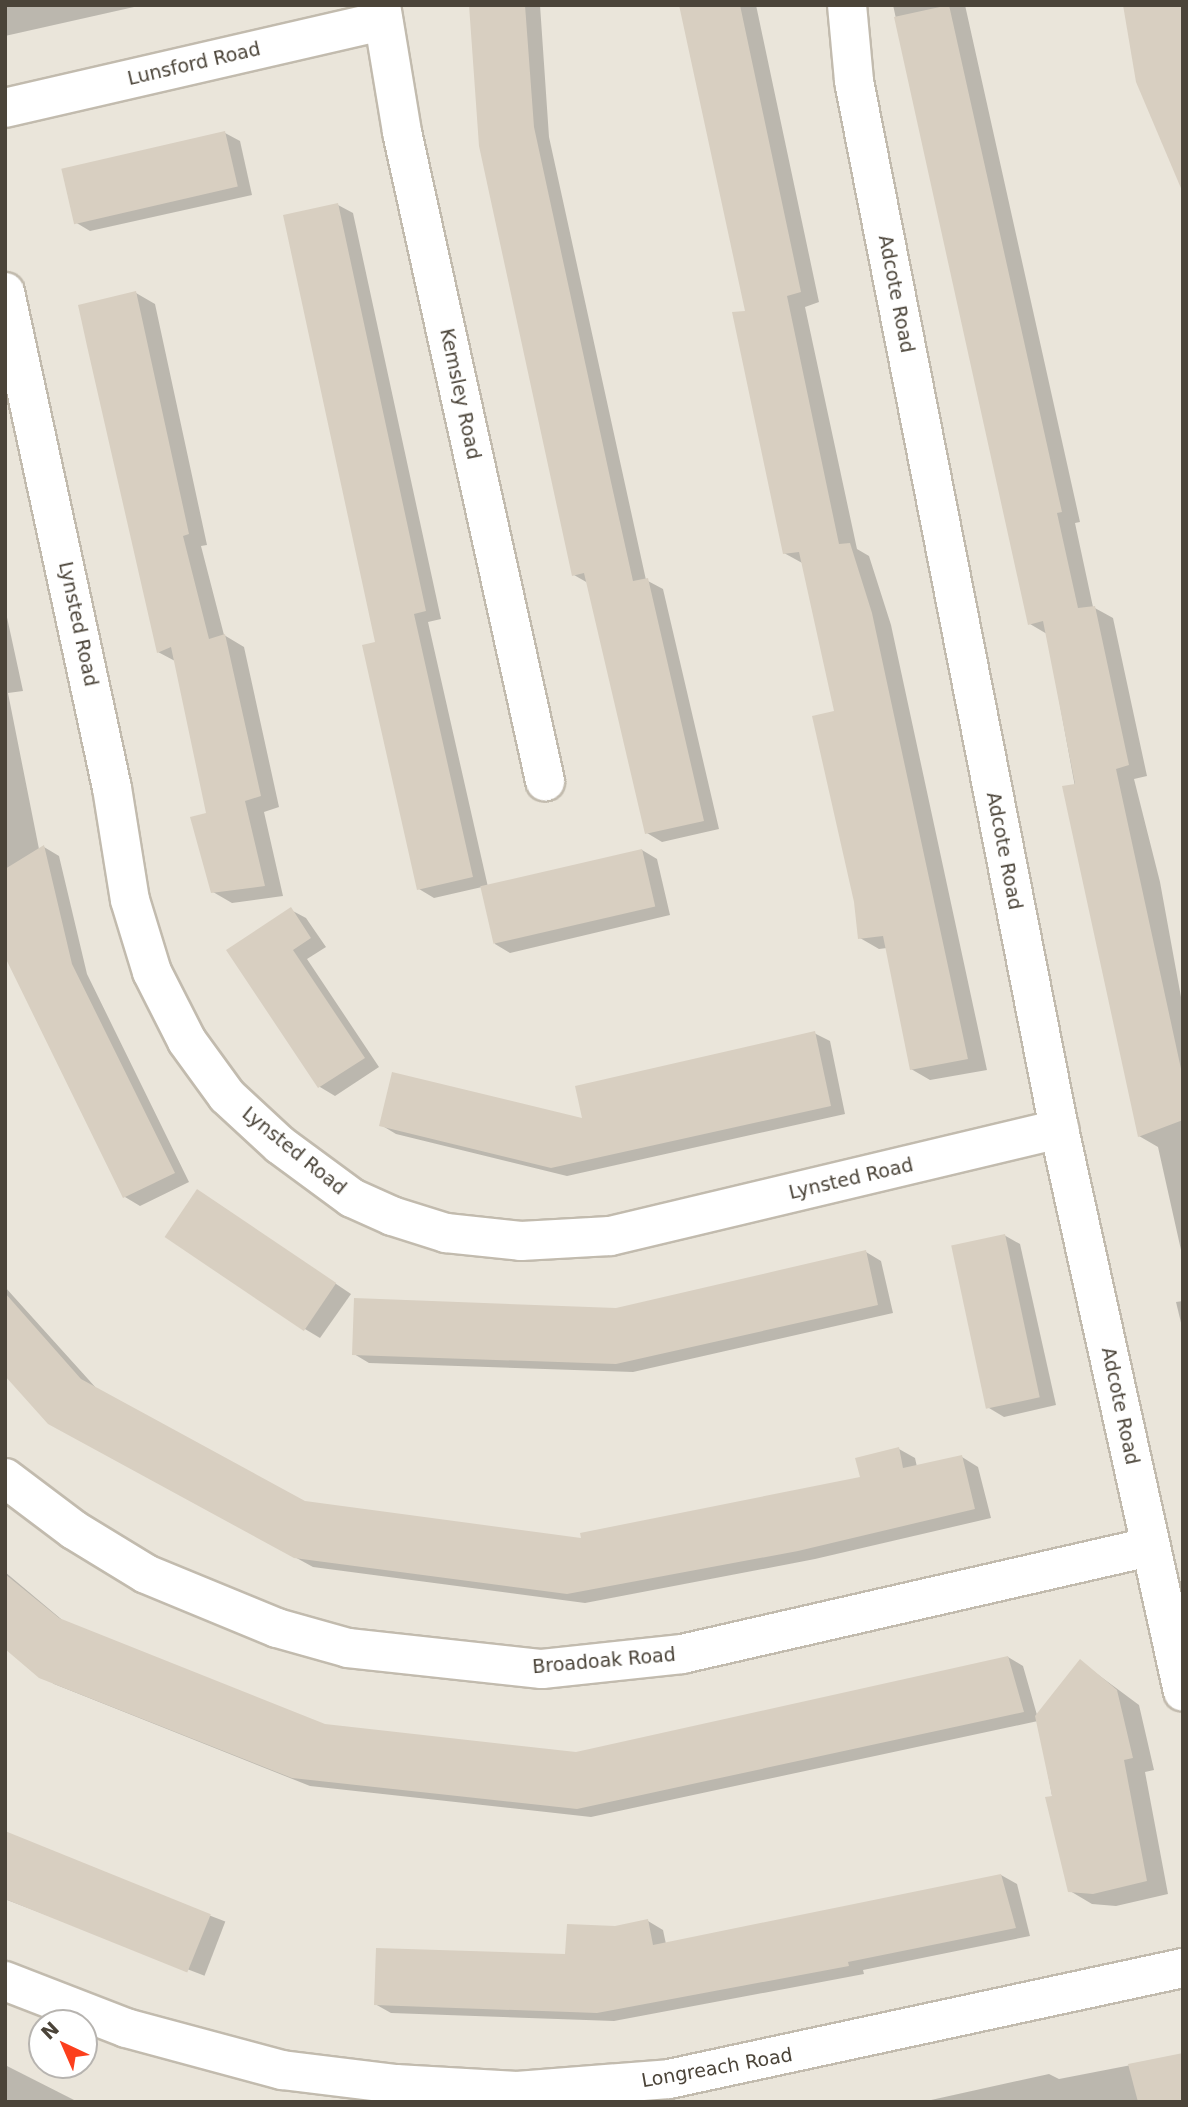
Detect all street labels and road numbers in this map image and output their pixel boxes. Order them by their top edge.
street label: Lunsford Road [125,38,263,90]
street label: Adcote Road [873,233,919,355]
street label: Kemsley Road [435,326,485,462]
street label: Lynsted Road [54,560,102,688]
street label: Adcote Road [981,790,1027,912]
street label: Lynsted Road [237,1102,351,1200]
street label: Lynsted Road [787,1154,915,1204]
street label: Adcote Road [1096,1345,1144,1467]
street label: Broadoak Road [531,1643,677,1679]
street label: Longreach Road [640,2043,794,2093]

